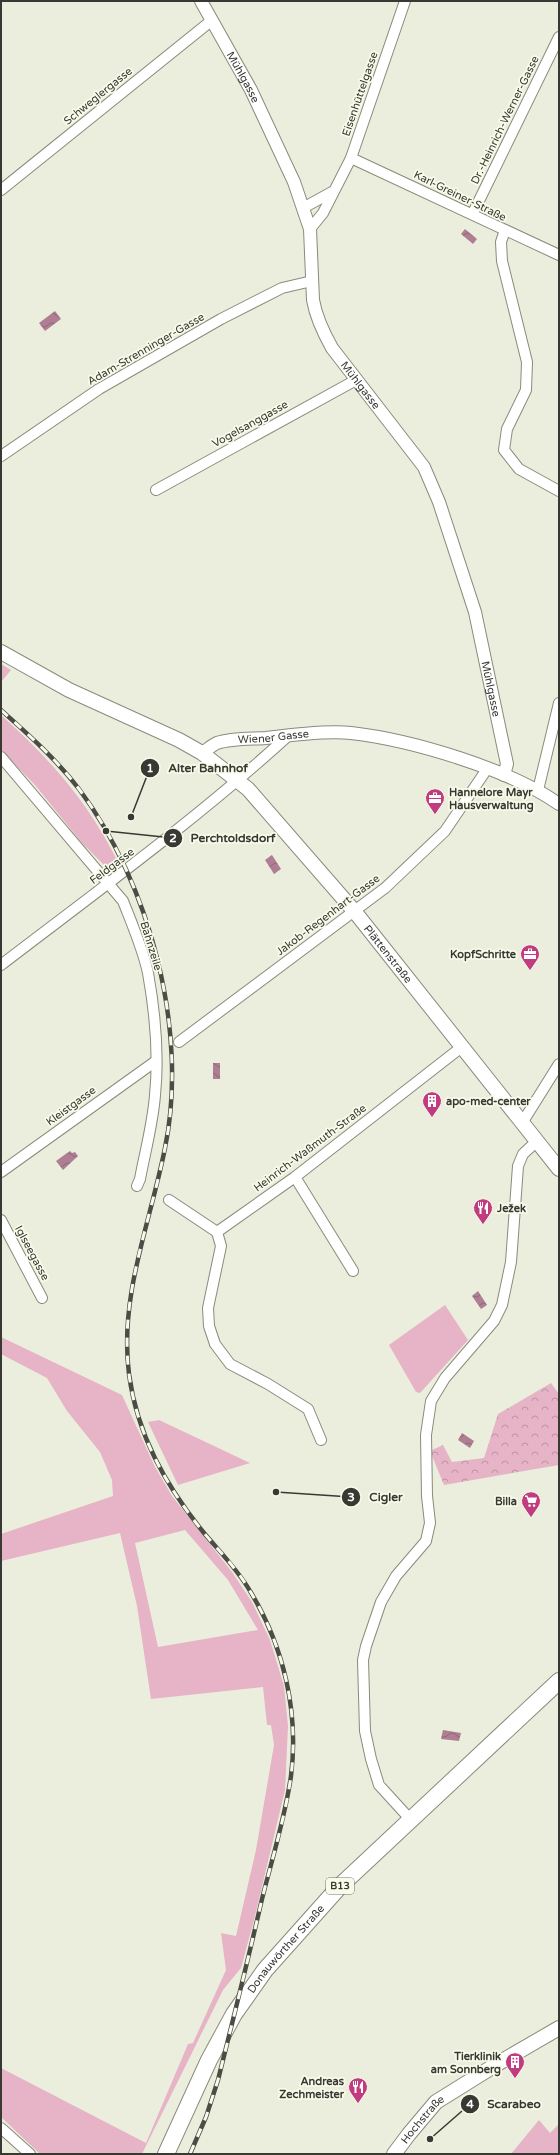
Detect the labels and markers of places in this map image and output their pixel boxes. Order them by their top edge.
callout: Alter Bahnhof [140,756,256,780]
place label: Hannelore Mayr Hausverwaltung [449,786,534,813]
office icon: Hannelore Mayr Hausverwaltung [424,787,446,815]
callout: Perchtoldsdorf [163,826,284,850]
office icon: KopfSchritte [519,943,541,971]
place label: KopfSchritte [450,948,517,962]
building icon: apo-med-center [421,1090,443,1118]
place label: apo-med-center [446,1095,531,1109]
restaurant icon: Ježek [472,1197,494,1225]
place label: Ježek [496,1202,526,1215]
callout: Cigler [341,1485,410,1509]
supermarket icon: Billa [520,1490,542,1518]
place label: Billa [495,1495,517,1508]
place label: Tierklinik am Sonnberg [431,2050,501,2077]
building icon: Tierklinik am Sonnberg [504,2051,526,2079]
place label: Andreas Zechmeister [279,2075,345,2101]
restaurant icon: Andreas Zechmeister [347,2076,369,2104]
callout: Scarabeo [460,2092,549,2116]

